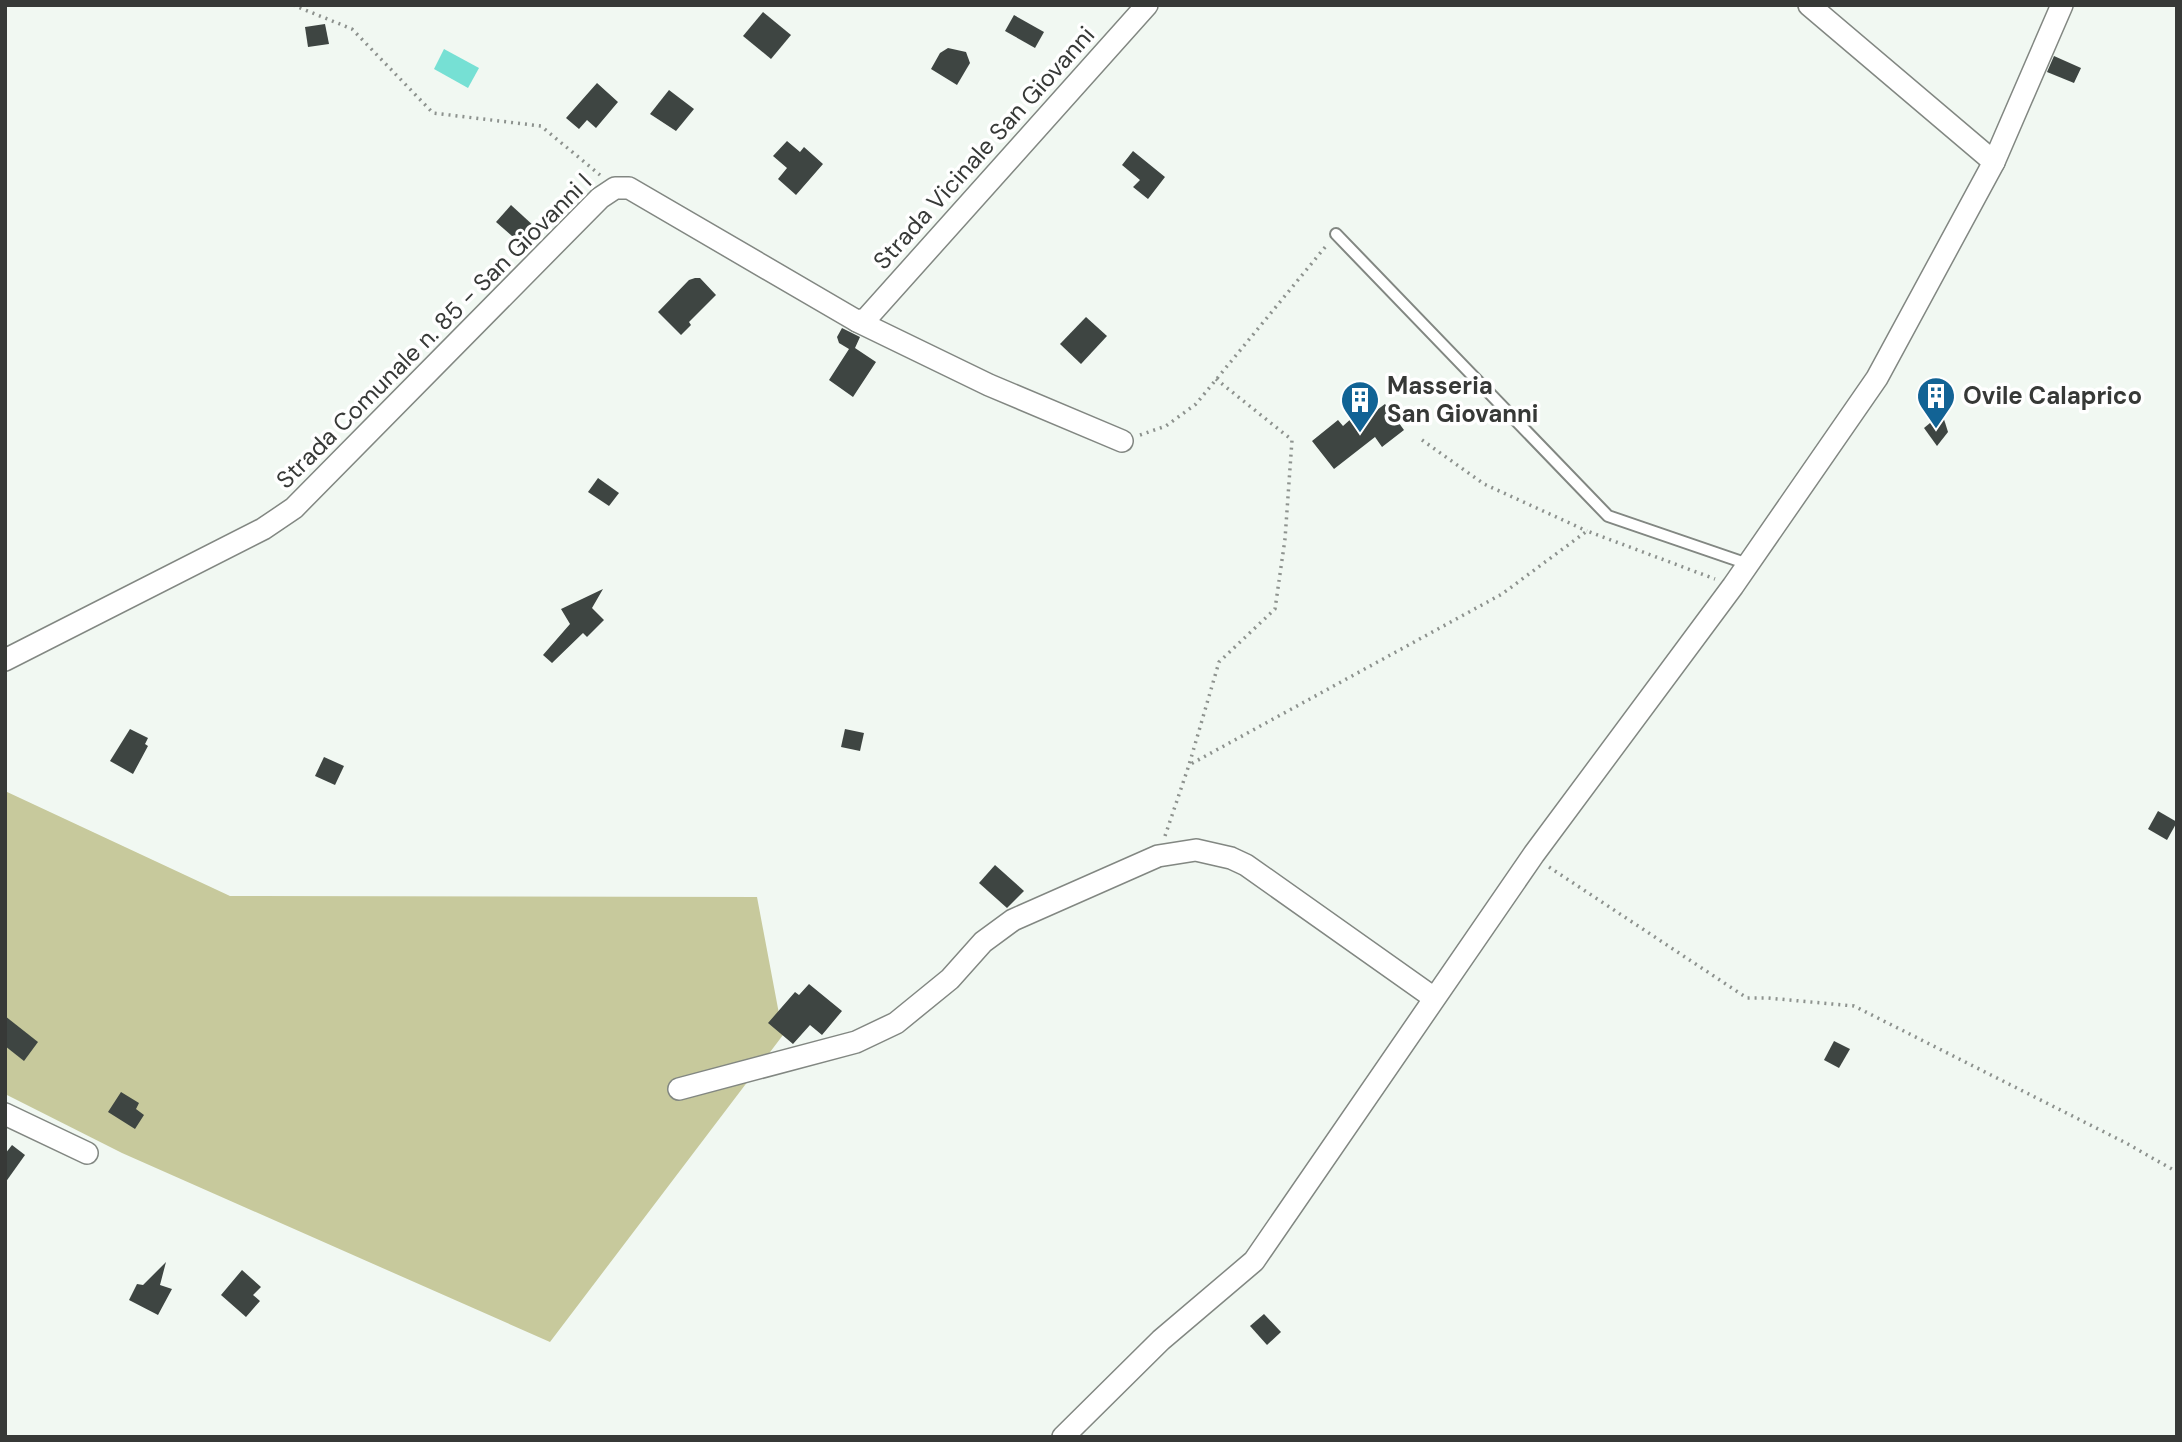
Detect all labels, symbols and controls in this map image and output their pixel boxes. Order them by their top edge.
street label: Strada Vicinale San Giovanni [866,20,1101,276]
street label: Strada Comunale n. 85 - San Giovanni I [269,166,598,495]
place label: Masseria San Giovanni [1387,370,1538,429]
building icon: Ovile Calaprico [1915,375,1957,430]
building icon: Masseria San Giovanni [1339,379,1381,434]
place label: Ovile Calaprico [1963,380,2142,411]

